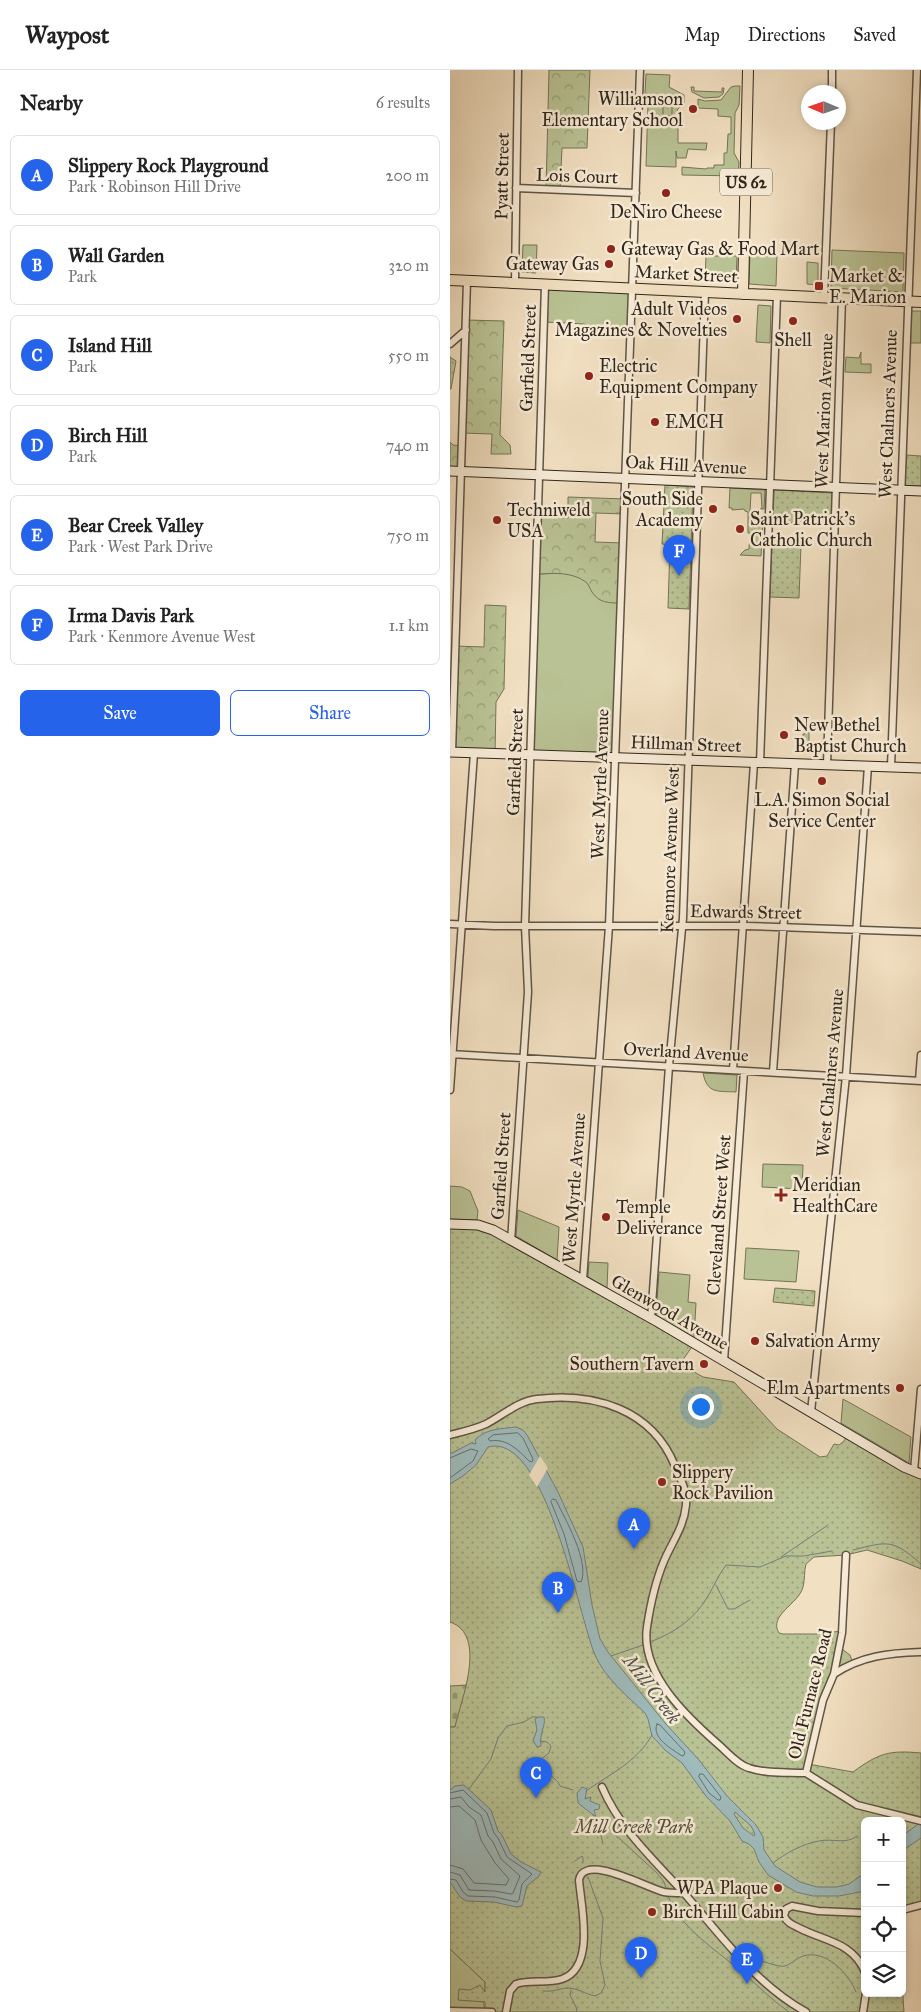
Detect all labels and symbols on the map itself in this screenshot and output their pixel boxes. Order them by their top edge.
north arrow [801,85,846,130]
place label: Williamson Elementary School [541,88,683,131]
marker: Williamson Elementary School [687,103,699,115]
street label: Pyatt Street [490,131,514,220]
street label: Lois Court [536,164,619,188]
road number: US 62 [720,168,772,195]
marker: DeNiro Cheese [660,187,672,199]
place label: DeNiro Cheese [610,201,722,223]
place label: Gateway Gas & Food Mart [621,238,820,260]
marker: Gateway Gas & Food Mart [605,243,617,255]
place label: Gateway Gas [506,253,599,275]
marker: Gateway Gas [603,258,615,270]
street label: Market Street [634,260,739,288]
place label: Market & E. Marion [829,265,906,308]
marker: Market & E. Marion [813,280,825,292]
place label: Adult Videos Magazines & Novelties [555,298,727,342]
street label: Garfield Street [515,303,541,412]
marker: Adult Videos Magazines & Novelties [731,313,743,325]
marker: Shell [787,315,799,327]
place label: Shell [774,329,812,351]
street label: West Chalmers Avenue [874,329,902,499]
street label: West Marion Avenue [810,333,838,489]
place label: Electric Equipment Company [599,355,758,399]
marker: Electric Equipment Company [583,370,595,382]
place label: EMCH [665,411,724,433]
marker: EMCH [649,416,661,428]
street label: Oak Hill Avenue [625,451,747,479]
place label: South Side Academy [622,488,704,531]
place label: Techniweld USA [507,499,590,542]
marker: South Side Academy [707,503,719,515]
place label: Saint Patrick's Catholic Church [750,508,873,551]
marker: Techniweld USA [491,514,503,526]
marker: Saint Patrick's Catholic Church [734,523,746,535]
pin: F [663,535,695,576]
street label: Garfield Street [502,707,528,816]
street label: West Myrtle Avenue [586,708,614,860]
place label: New Bethel Baptist Church [794,714,907,757]
marker: New Bethel Baptist Church [778,729,790,741]
street label: Hillman Street [630,731,743,757]
street label: Kenmore Avenue West [656,766,684,934]
marker: L.A. Simon Social Service Center [816,775,828,787]
place label: L.A. Simon Social Service Center [754,789,890,832]
street label: Edwards Street [690,900,803,924]
street label: West Chalmers Avenue [812,988,848,1158]
street label: Overland Avenue [623,1038,749,1066]
street label: Garfield Street [486,1111,516,1221]
street label: West Myrtle Avenue [558,1112,590,1264]
street label: Cleveland Street West [702,1133,736,1296]
place label: Meridian HealthCare [792,1174,878,1217]
marker: Meridian HealthCare [774,1188,788,1202]
place label: Temple Deliverance [616,1196,702,1239]
marker: Temple Deliverance [600,1211,612,1223]
street label: Glenwood Avenue [607,1269,733,1355]
place label: Salvation Army [765,1330,881,1352]
marker: Salvation Army [749,1335,761,1347]
place label: Southern Tavern [570,1353,694,1375]
marker: Southern Tavern [698,1358,710,1370]
place label: Elm Apartments [766,1377,890,1399]
marker: Elm Apartments [894,1382,906,1394]
your location [688,1394,714,1420]
place label: Slippery Rock Pavilion [672,1461,774,1504]
marker: Slippery Rock Pavilion [656,1476,668,1488]
pin: A [618,1508,650,1549]
pin: B [542,1572,574,1613]
street label: Old Furnace Road [783,1626,837,1762]
water label: Mill Creek [617,1648,686,1729]
pin: C [520,1757,552,1798]
park label: Mill Creek Park [573,1816,693,1838]
place label: WPA Plaque [677,1877,768,1900]
marker: WPA Plaque [772,1882,784,1894]
place label: Birch Hill Cabin [662,1901,785,1923]
marker: Birch Hill Cabin [646,1906,658,1918]
pin: D [625,1937,657,1978]
pin: E [731,1943,763,1984]

